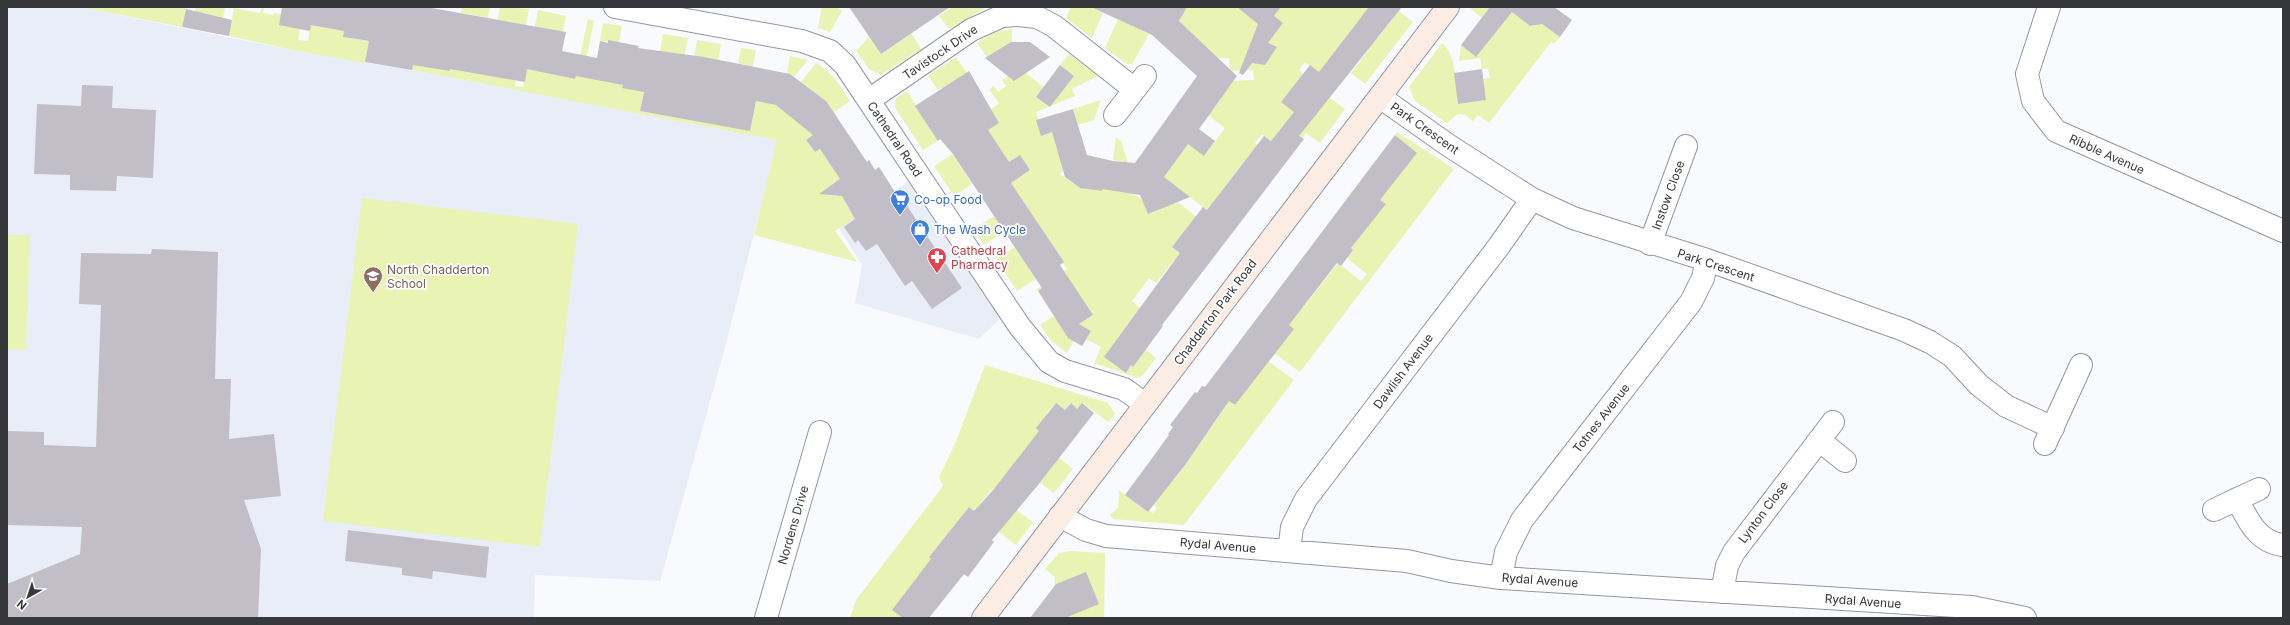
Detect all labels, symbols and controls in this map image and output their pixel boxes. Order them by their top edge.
street label: Tavistock Drive [900,21,980,83]
street label: Cathedral Road [864,99,926,179]
street label: Park Crescent [1388,99,1462,157]
street label: Ribble Avenue [2067,131,2147,177]
street label: Instow Close [1648,158,1688,232]
supermarket icon: Co-op Food [889,188,911,216]
place label: Co-op Food [914,192,982,207]
shop icon: The Wash Cycle [909,218,931,246]
place label: The Wash Cycle [934,222,1026,237]
place label: Cathedral Pharmacy [951,243,1008,272]
street label: Park Crescent [1675,245,1757,285]
pharmacy icon: Cathedral Pharmacy [926,246,948,274]
street label: Chadderton Park Road [1170,256,1260,368]
place label: North Chadderton School [387,262,489,291]
school or university icon: North Chadderton School [362,265,384,293]
street label: Dawlish Avenue [1370,331,1436,411]
street label: Totnes Avenue [1569,380,1633,456]
street label: Lynton Close [1735,478,1791,546]
street label: Nordens Drive [775,484,811,566]
street label: Rydal Avenue [1179,534,1257,556]
street label: Rydal Avenue [1501,570,1579,590]
north arrow [8,577,48,617]
street label: Rydal Avenue [1824,591,1902,611]
text: N [14,597,29,613]

